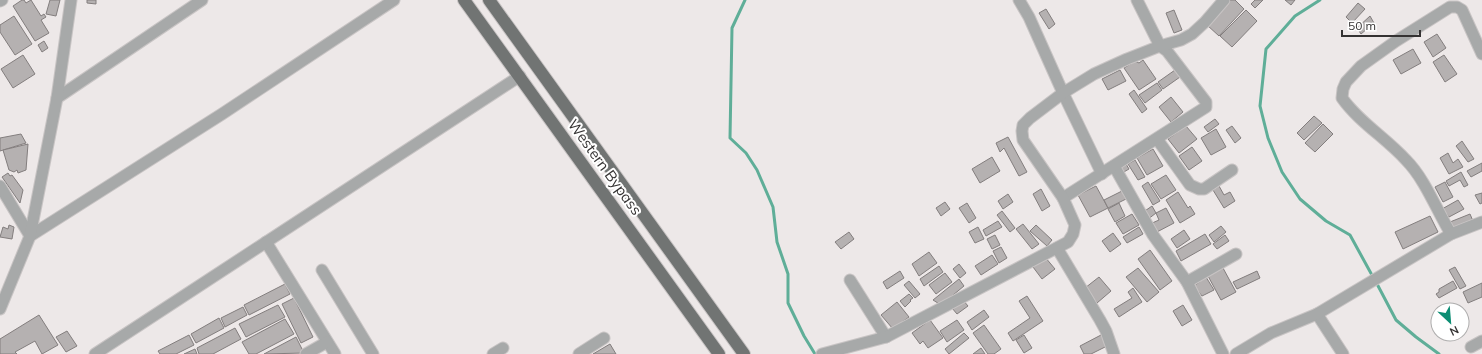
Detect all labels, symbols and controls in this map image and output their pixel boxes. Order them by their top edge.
scale bar [1342,12,1420,38]
text: 50 m [1348,18,1376,33]
street label: Western Bypass [564,115,646,219]
north arrow [1430,302,1470,342]
text: N [1448,323,1461,339]

